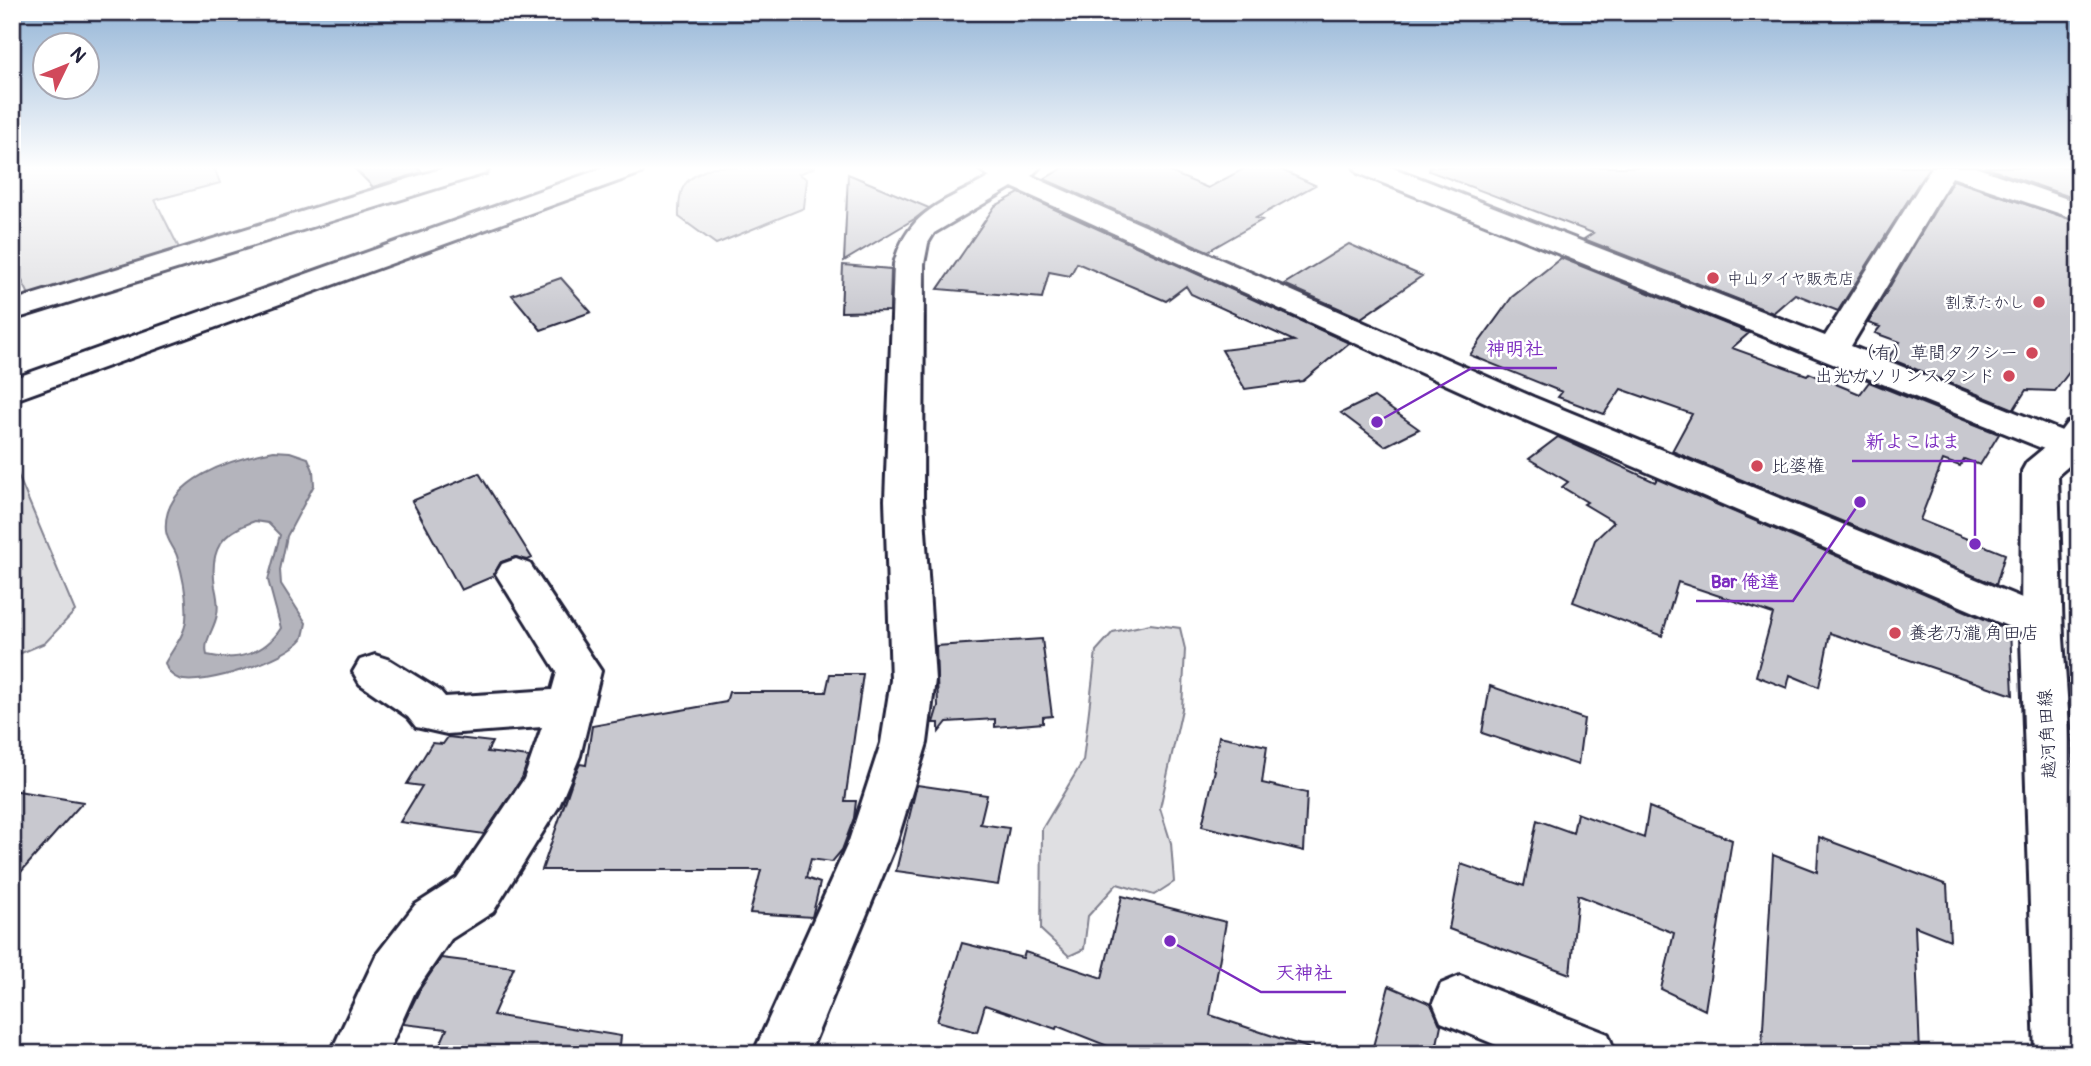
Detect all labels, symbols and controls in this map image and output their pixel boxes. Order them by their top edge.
north arrow [32,32,102,102]
text: N [65,42,91,68]
place label: 中山タイヤ販売店 [1727,269,1854,289]
marker: 中山タイヤ販売店 [1705,270,1721,286]
place label: 割烹たかし [1945,293,2025,313]
marker: 割烹たかし [2031,294,2047,310]
callout: 神明社 [1472,328,1557,368]
text: 神明社 [1486,337,1544,361]
place label: （有）草間タクシー [1856,342,2018,365]
marker: （有）草間タクシー [2024,345,2040,361]
place label: 出光ガソリンスタンド [1815,365,1995,388]
marker: 出光ガソリンスタンド [2001,368,2017,384]
callout: 新よこはま [1852,421,1975,461]
text: 新よこはま [1865,430,1961,454]
place label: 比婆権 [1771,455,1825,478]
marker: 比婆権 [1749,458,1765,474]
callout: Bar 俺達 [1696,561,1793,601]
text: Bar 俺達 [1711,570,1779,594]
place label: 養老乃瀧 角田店 [1909,622,2039,645]
marker: 養老乃瀧 角田店 [1887,625,1903,641]
street label: 越河角田線 [2034,688,2061,780]
callout: 天神社 [1261,952,1346,992]
text: 天神社 [1275,961,1333,985]

